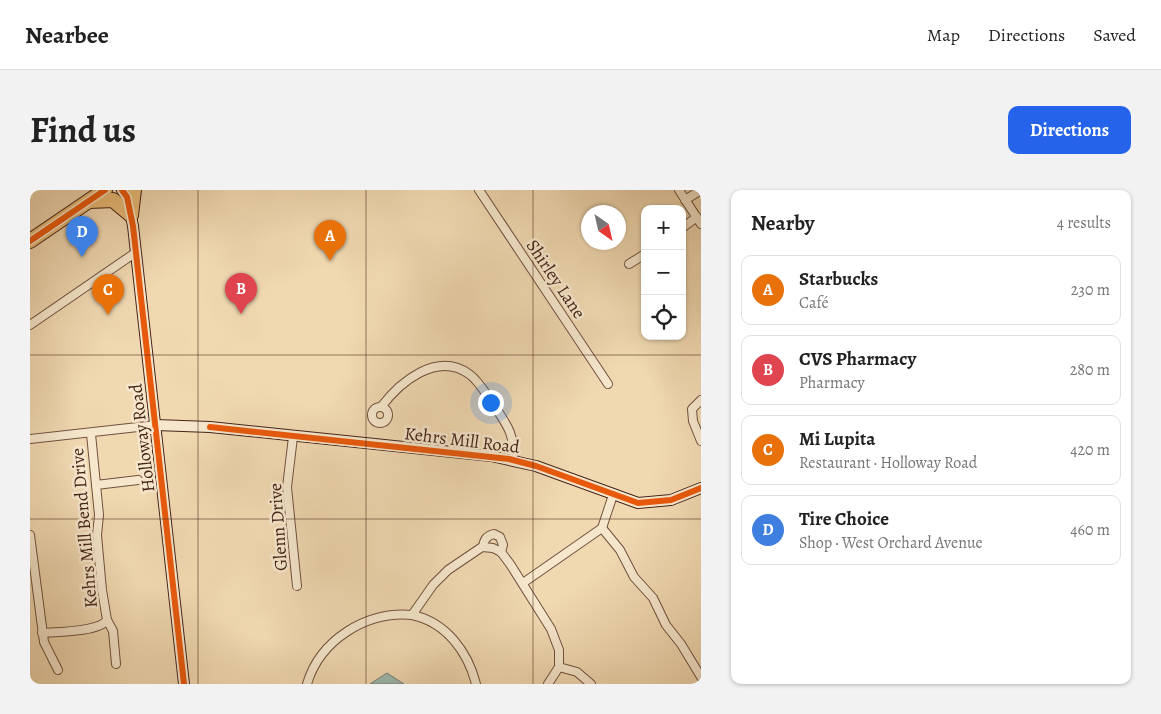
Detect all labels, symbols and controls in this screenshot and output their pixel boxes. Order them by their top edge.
text: Nearbee [25,19,109,51]
text: Map [927,23,960,47]
text: Directions [988,23,1065,47]
text: Saved [1093,23,1136,47]
text: Find us [30,106,136,154]
button: Directions [1008,106,1131,154]
north arrow [581,205,626,250]
map controls [641,205,686,340]
button: + [641,205,686,250]
text: Nearby [751,209,814,237]
text: 4 results [1057,212,1111,234]
pin: D [66,216,98,257]
pin: A [314,220,346,261]
street label: Shirley Lane [521,235,591,323]
button: − [641,250,686,295]
text: Starbucks [799,266,878,292]
pin: B [225,273,257,314]
pin: C [92,274,124,315]
text: A [763,279,773,301]
text: 230 m [1071,279,1110,301]
text: Café [799,292,829,314]
button: locate [641,295,686,340]
text: CVS Pharmacy [799,346,916,372]
text: B [763,359,773,381]
text: 280 m [1070,359,1110,381]
text: Pharmacy [799,372,865,394]
street label: Holloway Road [123,382,161,494]
your location [478,390,504,416]
street label: Kehrs Mill Road [403,421,521,459]
text: Mi Lupita [799,426,875,452]
text: C [763,439,773,461]
text: 420 m [1070,439,1110,461]
street label: Kehrs Mill Bend Drive [65,447,103,609]
text: Restaurant · Holloway Road [799,452,977,474]
street label: Glenn Drive [263,482,293,572]
text: Tire Choice [799,506,889,532]
text: D [762,519,774,541]
text: 460 m [1070,519,1110,541]
text: Shop · West Orchard Avenue [799,532,983,554]

